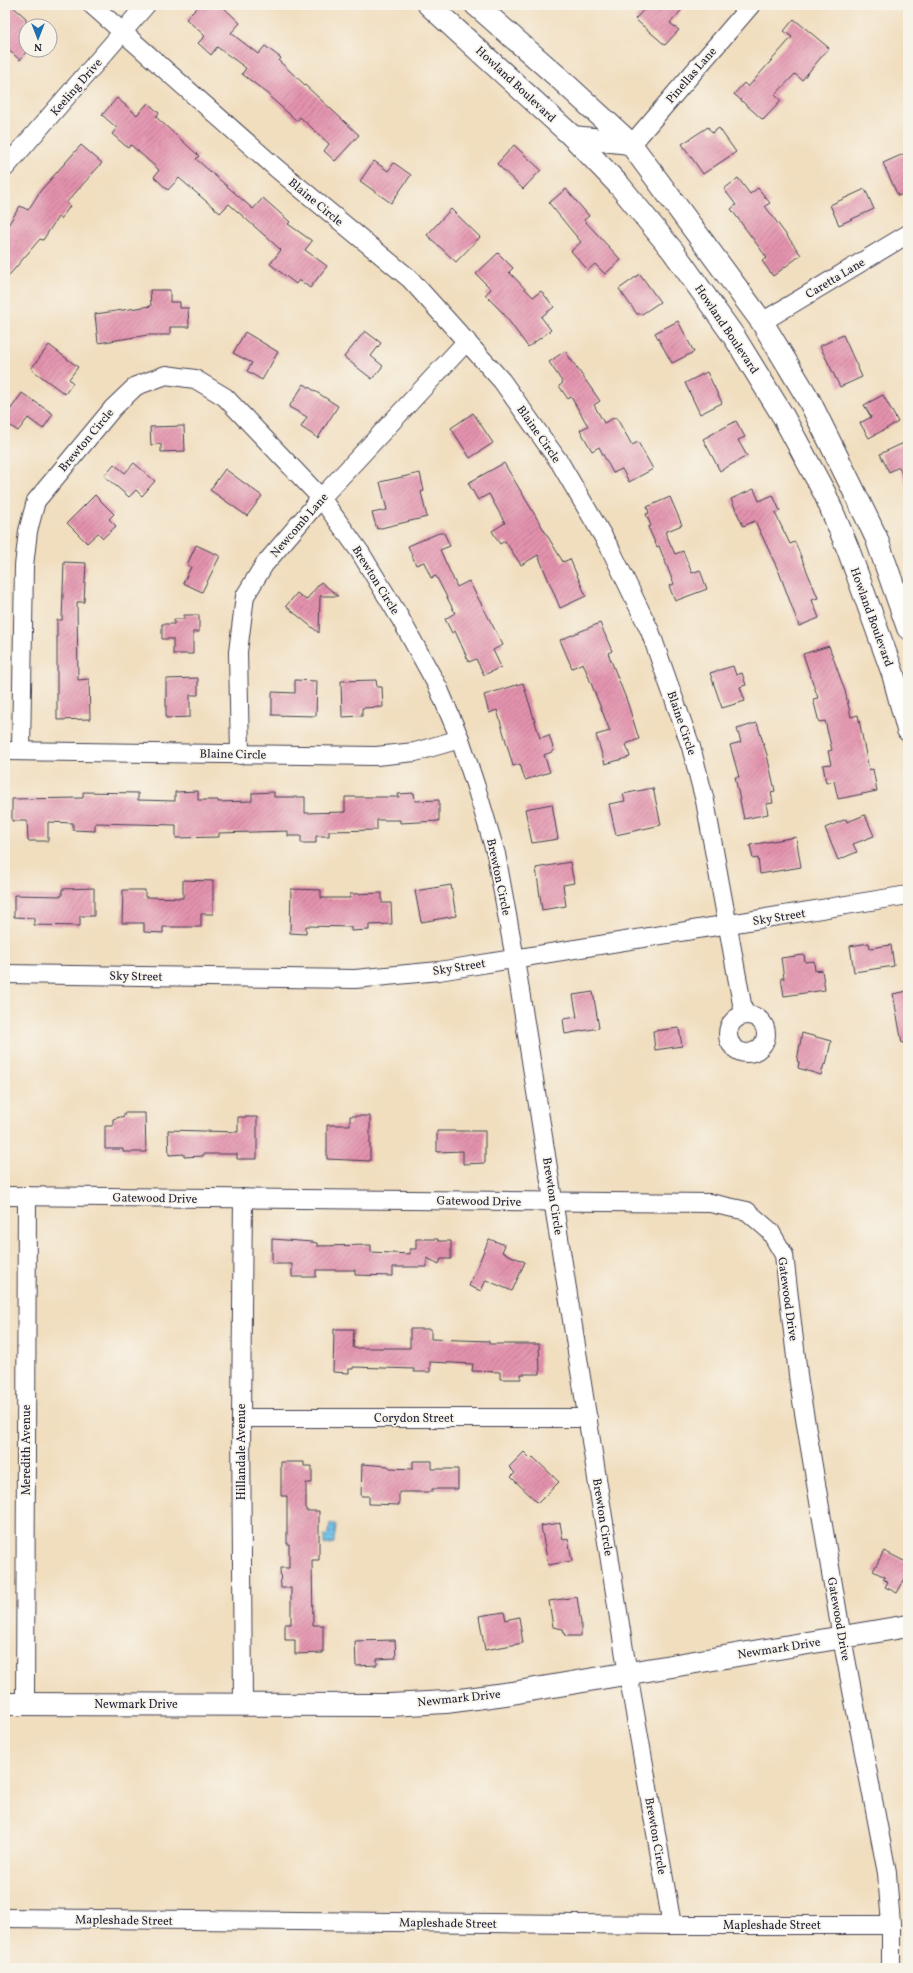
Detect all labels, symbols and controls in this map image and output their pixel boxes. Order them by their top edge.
north arrow [18,18,58,58]
text: N [34,39,42,54]
street label: Howland Boulevard [472,43,559,126]
street label: Pinellas Lane [663,44,721,107]
street label: Keeling Drive [47,55,106,120]
street label: Blaine Circle [285,175,346,231]
street label: Caretta Lane [803,255,869,303]
street label: Howland Boulevard [690,282,762,377]
street label: Blaine Circle [512,403,564,467]
street label: Brewton Circle [55,405,118,476]
street label: Newcomb Lane [267,490,332,561]
street label: Brewton Circle [348,543,403,618]
street label: Howland Boulevard [846,566,897,669]
street label: Blaine Circle [663,689,700,758]
street label: Blaine Circle [199,746,267,764]
street label: Brewton Circle [482,837,514,917]
street label: Sky Street [752,906,807,930]
street label: Sky Street [432,956,487,980]
street label: Sky Street [109,969,163,985]
street label: Brewton Circle [538,1156,566,1236]
street label: Gatewood Drive [113,1190,198,1208]
street label: Gatewood Drive [437,1193,522,1211]
street label: Gatewood Drive [773,1256,801,1342]
street label: Hillandale Avenue [234,1403,250,1500]
street label: Meredith Avenue [19,1404,35,1495]
street label: Corydon Street [374,1411,454,1427]
street label: Brewton Circle [588,1477,616,1557]
street label: Gatewood Drive [823,1576,853,1663]
street label: Newmark Drive [737,1634,822,1663]
street label: Newmark Drive [417,1687,502,1711]
street label: Newmark Drive [94,1697,178,1713]
street label: Brewton Circle [640,1796,670,1876]
street label: Mapleshade Street [75,1912,173,1930]
street label: Mapleshade Street [399,1915,497,1933]
street label: Mapleshade Street [723,1918,821,1934]

